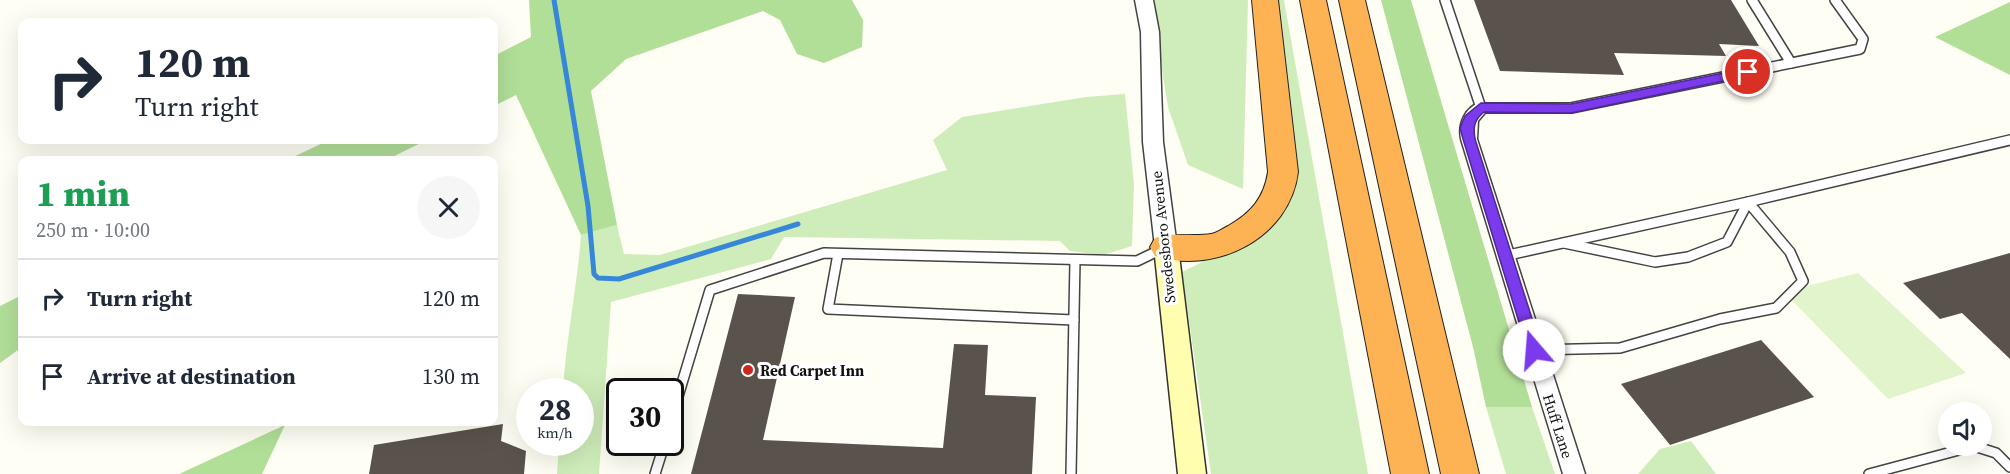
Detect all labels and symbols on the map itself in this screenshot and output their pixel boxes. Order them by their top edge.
pin [1722,46,1773,97]
street label: Swedesboro Avenue [1146,170,1180,304]
position arrow [1502,318,1566,382]
place label: Red Carpet Inn [760,360,864,381]
marker: Red Carpet Inn [741,363,755,377]
speed limit sign: 30 [606,378,684,456]
street label: Huff Lane [1538,391,1578,461]

